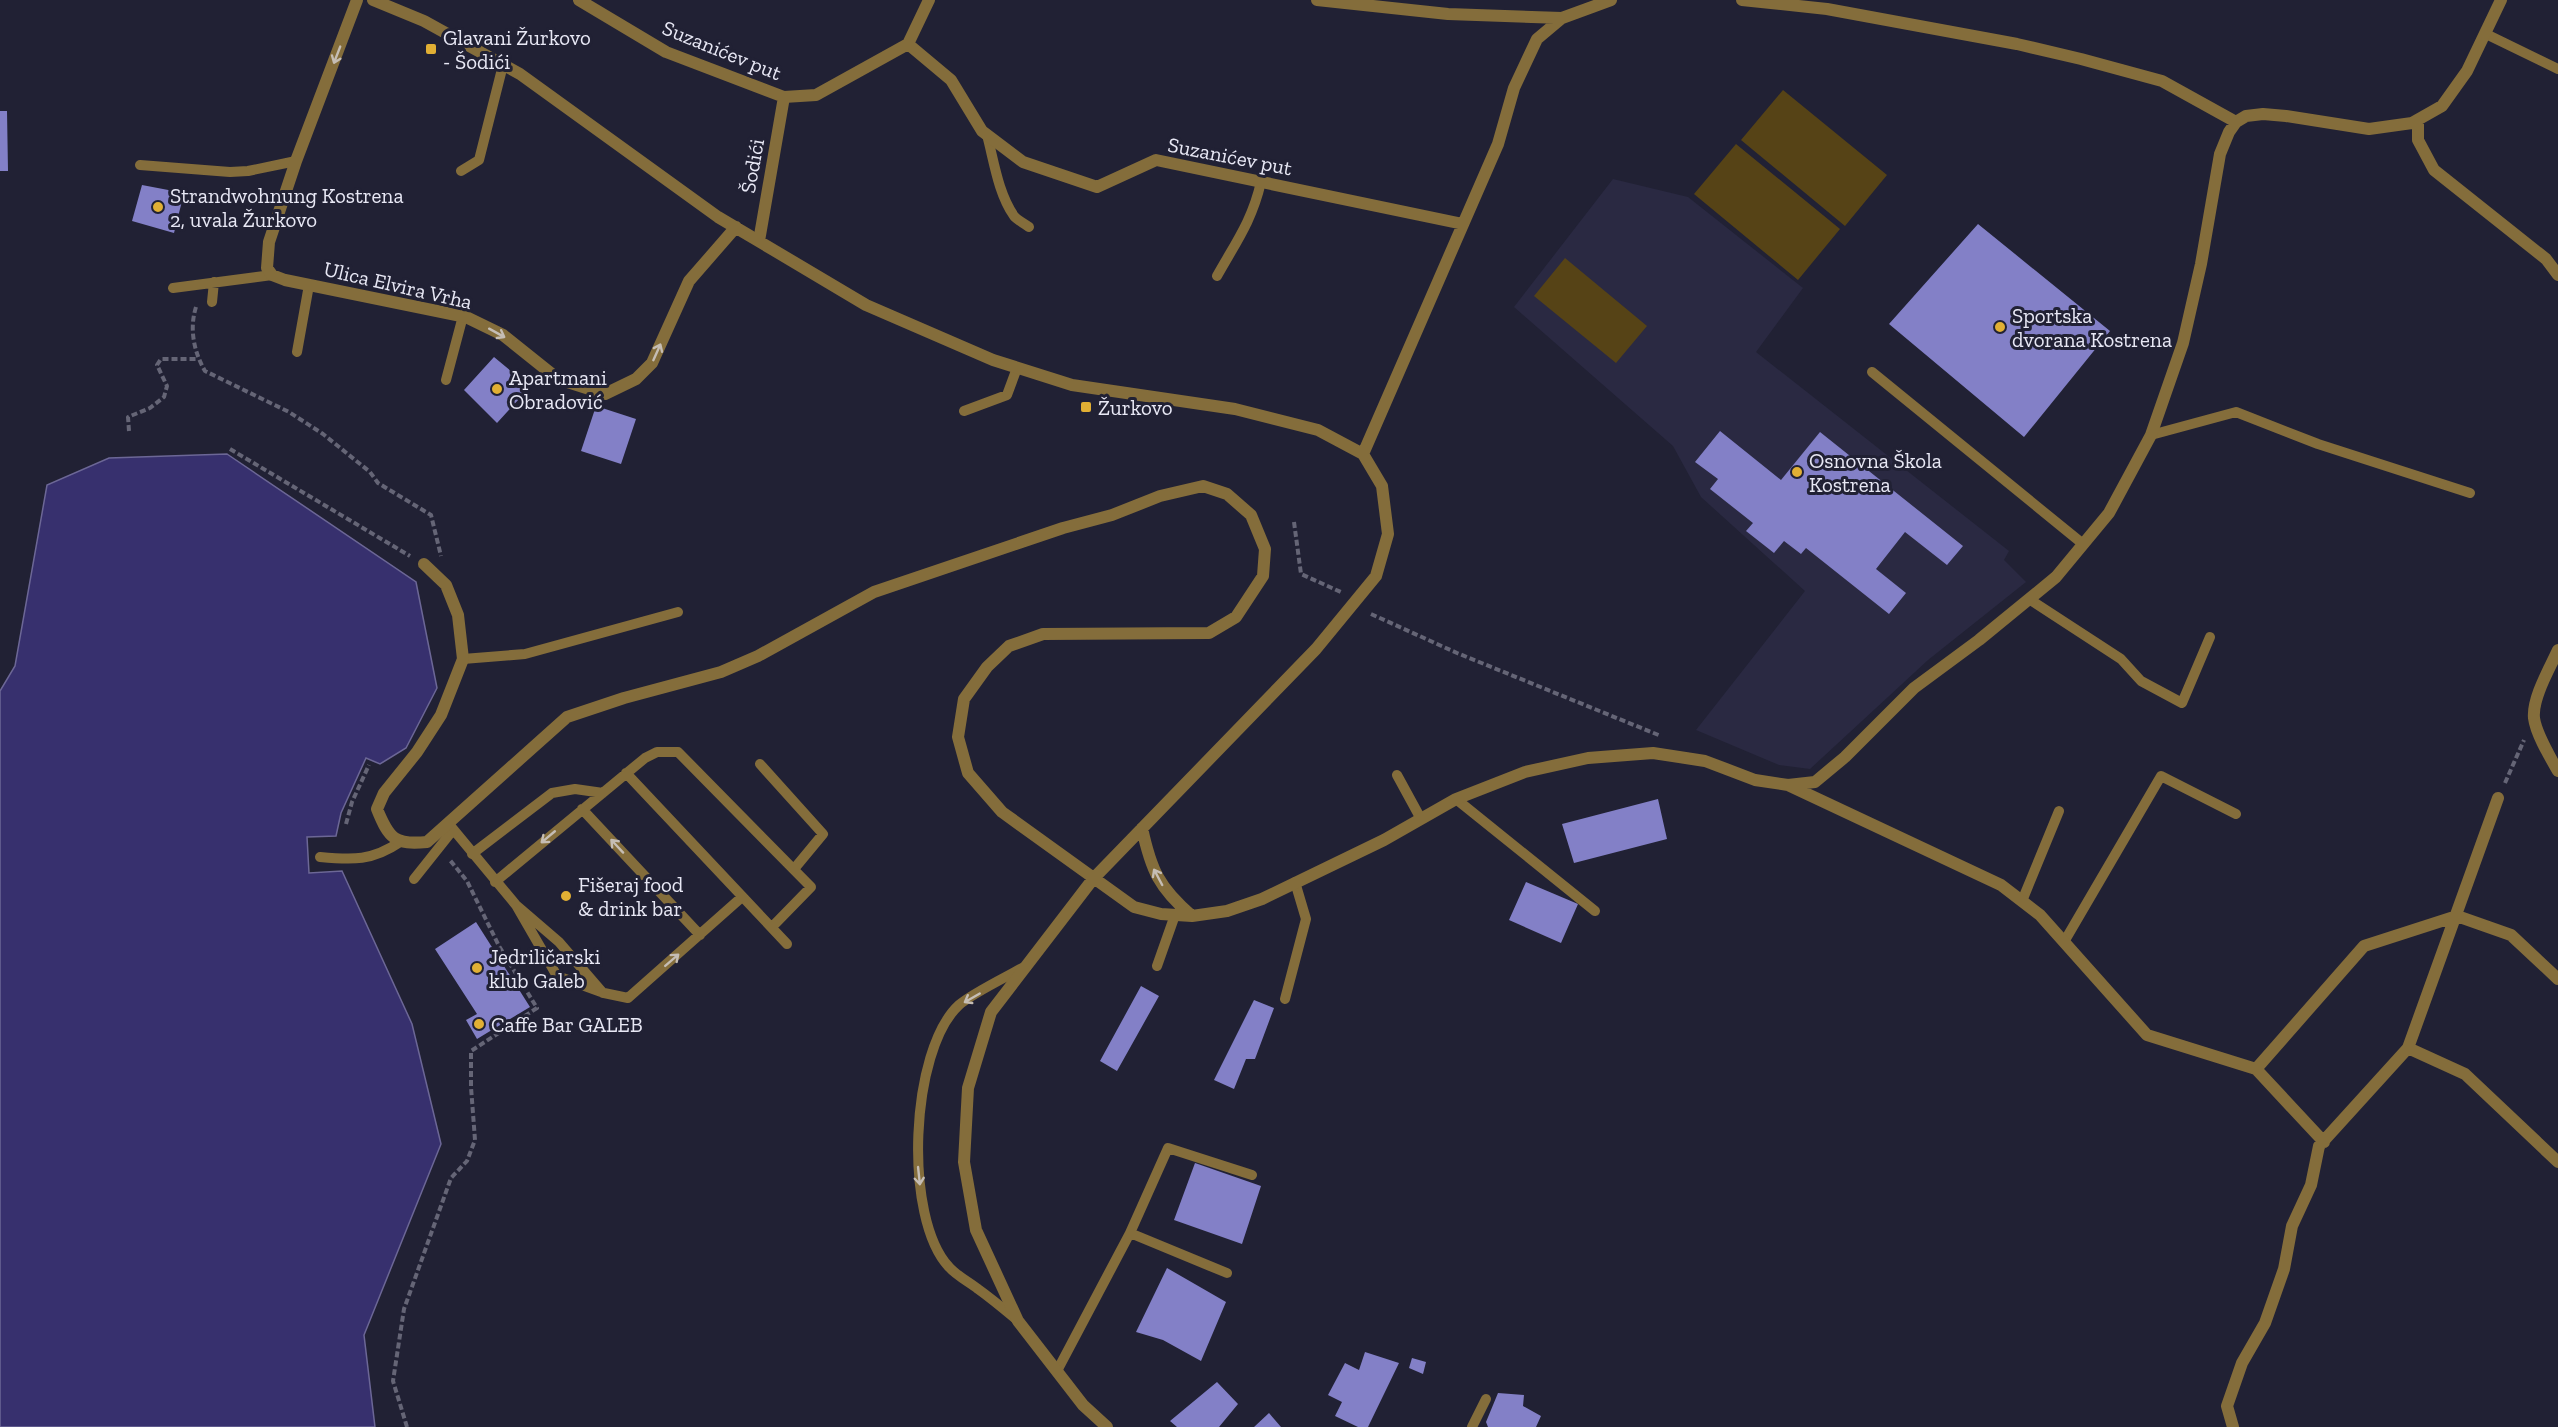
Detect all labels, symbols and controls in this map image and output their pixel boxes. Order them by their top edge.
street label: Suzanićev put [659,15,785,85]
place label: Glavani Žurkovo - Šodići [443,25,591,74]
marker: Glavani Žurkovo - Šodići [424,42,438,56]
one-way arrow [330,45,341,63]
street label: Suzanićev put [1166,132,1294,180]
street label: Šodići [735,137,769,195]
place label: Strandwohnung Kostrena 2, uvala Žurkovo [170,183,404,232]
marker: Strandwohnung Kostrena 2, uvala Žurkovo [151,200,165,214]
street label: Ulica Elvira Vrha [321,256,475,314]
place label: Sportska dvorana Kostrena [2012,303,2172,352]
marker: Sportska dvorana Kostrena [1993,320,2007,334]
one-way arrow [488,328,506,339]
one-way arrow [652,344,663,362]
place label: Apartmani Obradović [509,365,607,414]
marker: Apartmani Obradović [490,382,504,396]
place label: Žurkovo [1098,395,1173,420]
marker: Žurkovo [1079,400,1093,414]
place label: Osnovna Škola Kostrena [1809,448,1942,497]
marker: Osnovna Škola Kostrena [1790,465,1804,479]
one-way arrow [540,831,556,844]
one-way arrow [610,839,624,854]
one-way arrow [1152,869,1164,886]
place label: Fišeraj food & drink bar [578,872,684,921]
marker: Fišeraj food & drink bar [559,889,573,903]
place label: Jedriličarski klub Galeb [489,944,600,993]
one-way arrow [664,953,680,966]
marker: Jedriličarski klub Galeb [470,961,484,975]
one-way arrow [964,992,981,1004]
place label: Caffe Bar GALEB [491,1012,643,1037]
marker: Caffe Bar GALEB [472,1017,486,1031]
one-way arrow [914,1165,925,1185]

